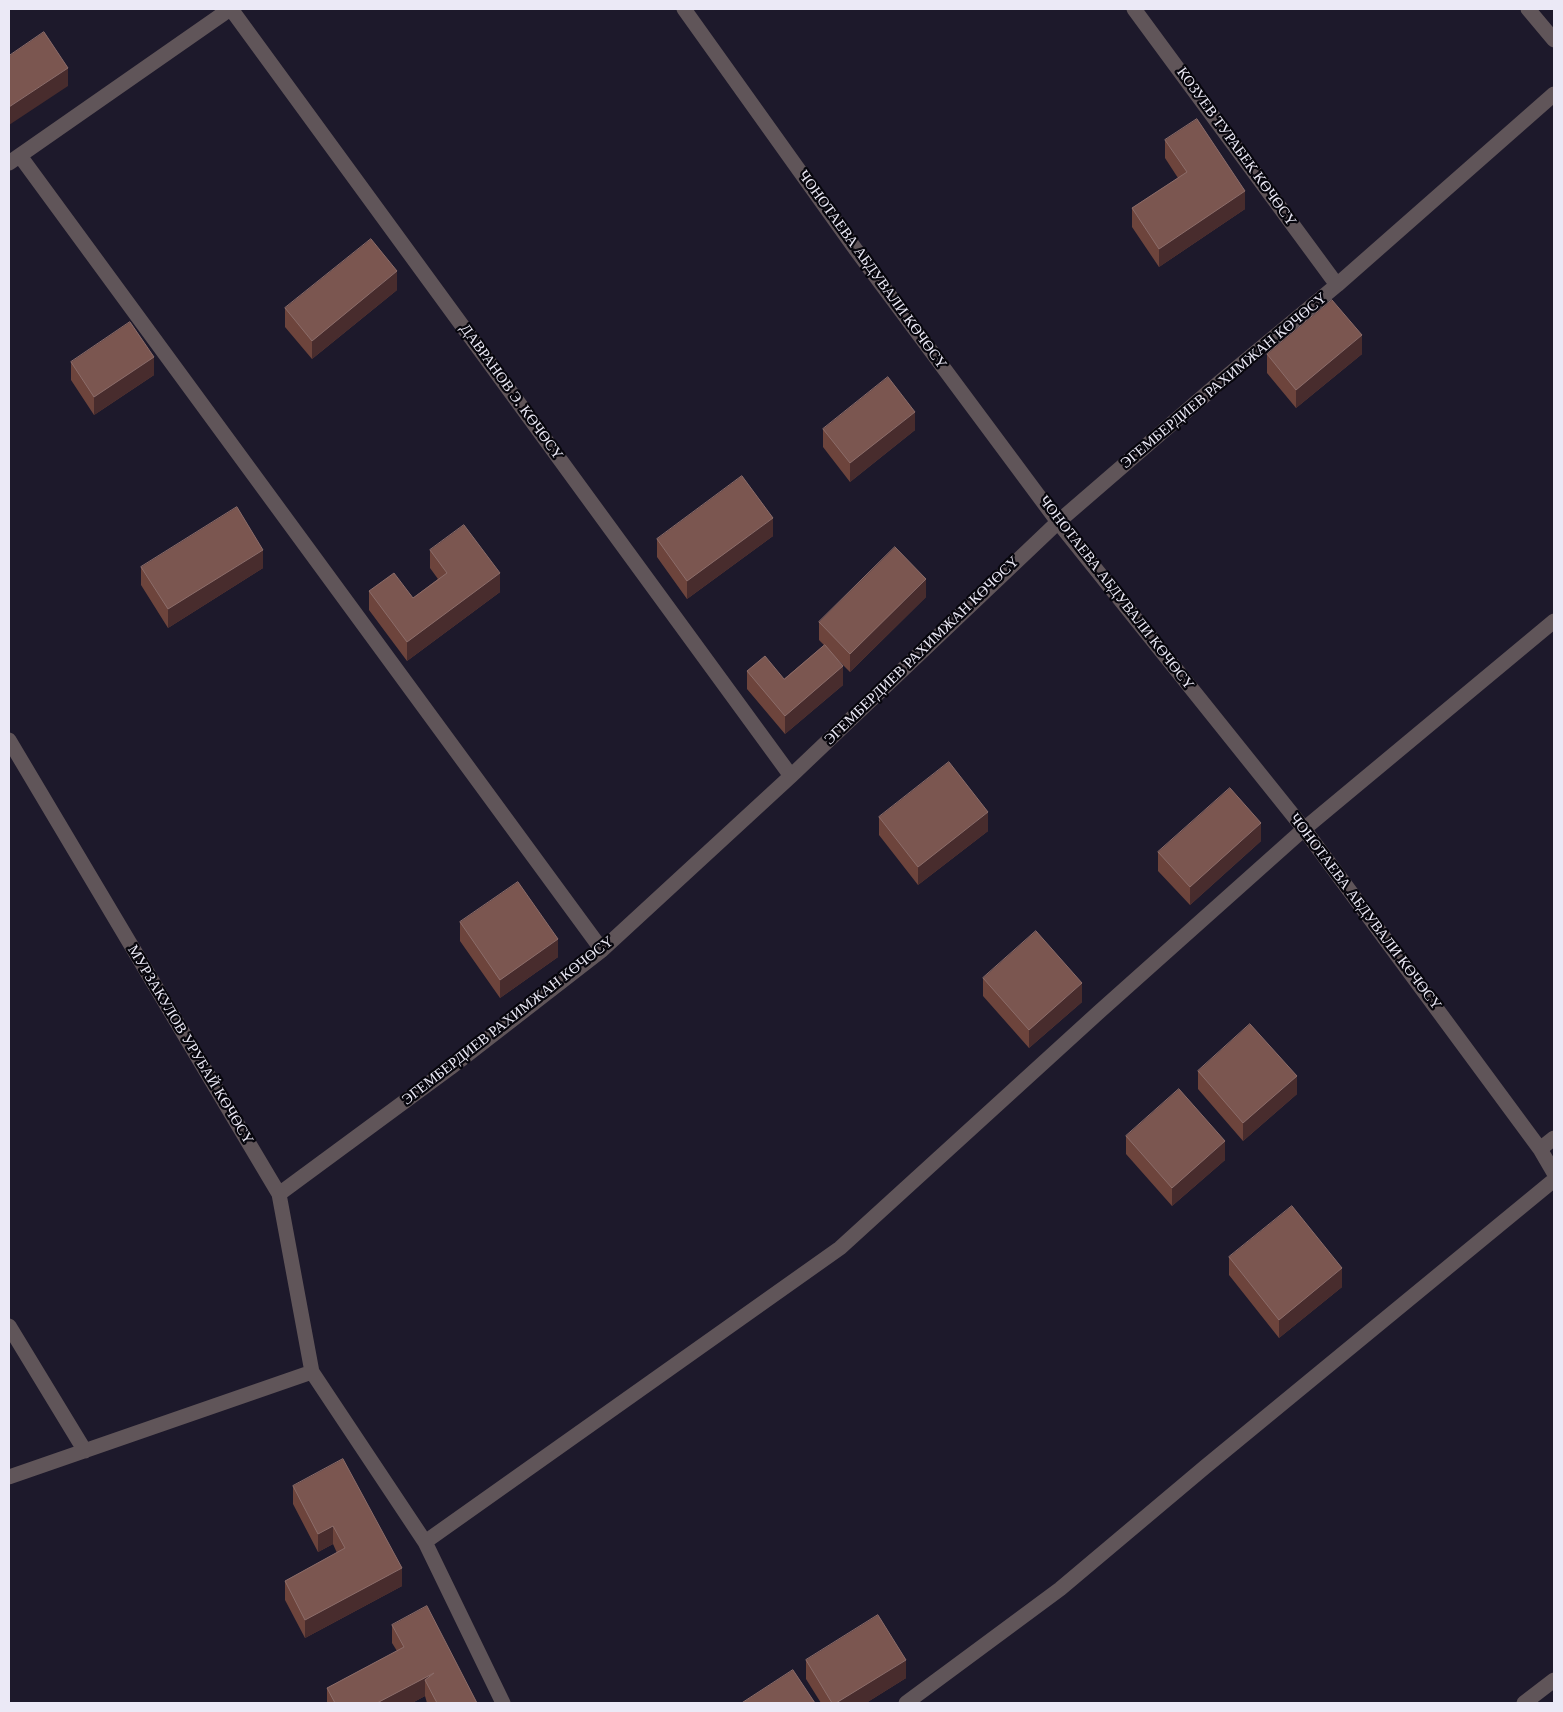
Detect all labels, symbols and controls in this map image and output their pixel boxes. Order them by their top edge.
street label: КОЗУЕВ ТУРАБЕК КӨЧӨСҮ [1172,64,1300,230]
street label: ЧОНОТАЕВА АБДУВАЛИ КӨЧӨСҮ [794,167,950,373]
street label: ЭГЕМБЕРДИЕВ РАХИМЖАН КӨЧӨСҮ [1117,289,1331,473]
street label: ДАВРАНОВ Э. КӨЧӨСҮ [456,321,566,463]
street label: ЧОНОТАЕВА АБДУВАЛИ КӨЧӨСҮ [1035,492,1197,694]
street label: ЭГЕМБЕРДИЕВ РАХИМЖАН КӨЧӨСҮ [821,553,1023,749]
street label: ЧОНОТАЕВА АБДУВАЛИ КӨЧӨСҮ [1285,810,1445,1014]
street label: ЭГЕМБЕРДИЕВ РАХИМЖАН КӨЧӨСҮ [399,933,617,1109]
street label: МУРЗАКУЛОВ УРУБАЙ КӨЧӨСҮ [123,942,257,1148]

